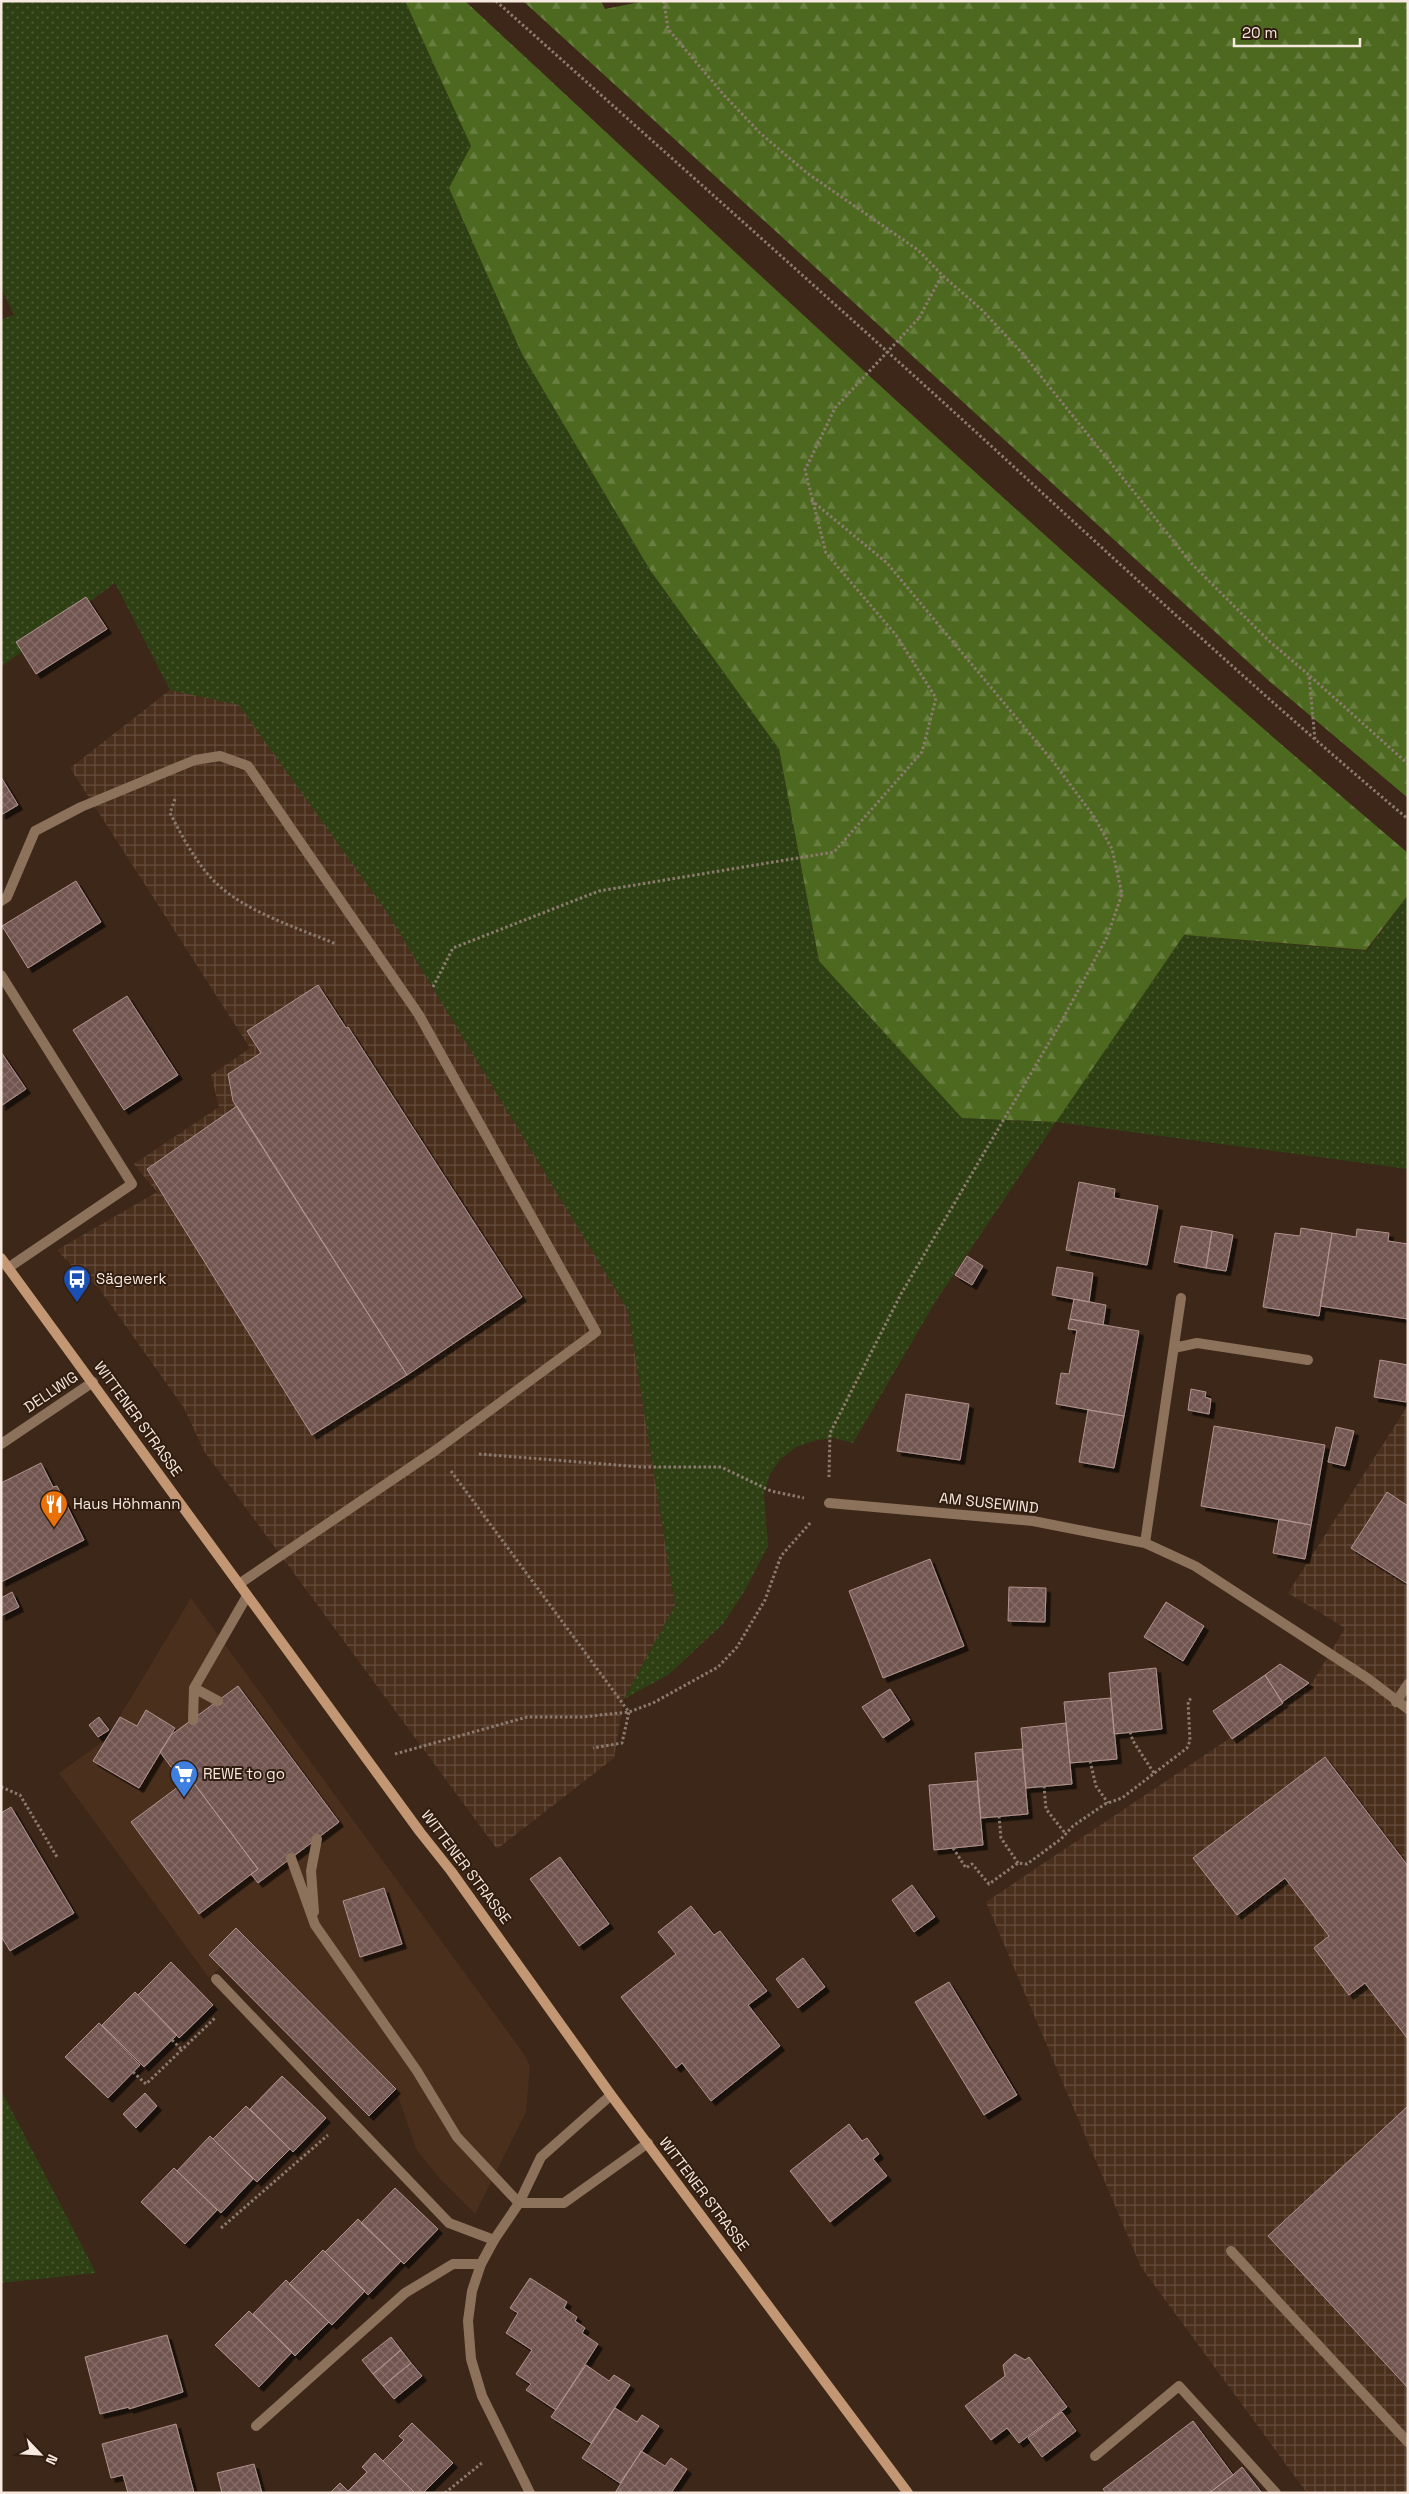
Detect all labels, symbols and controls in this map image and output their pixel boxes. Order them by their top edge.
scale bar [1234,15,1360,47]
text: 20 m [1242,23,1277,42]
bus stop icon: Sägewerk [62,1264,92,1303]
place label: Sägewerk [96,1269,166,1288]
street label: WITTENER STRASSE [90,1357,187,1480]
street label: DELLWIG [20,1367,81,1416]
street label: AM SUSEWIND [938,1488,1040,1517]
restaurant icon: Haus Höhmann [39,1489,69,1528]
place label: Haus Höhmann [73,1494,180,1513]
supermarket icon: REWE to go [169,1759,199,1798]
place label: REWE to go [203,1764,285,1783]
street label: WITTENER STRASSE [417,1806,515,1927]
street label: WITTENER STRASSE [655,2133,753,2254]
north arrow [15,2429,65,2479]
text: N [42,2451,62,2468]

